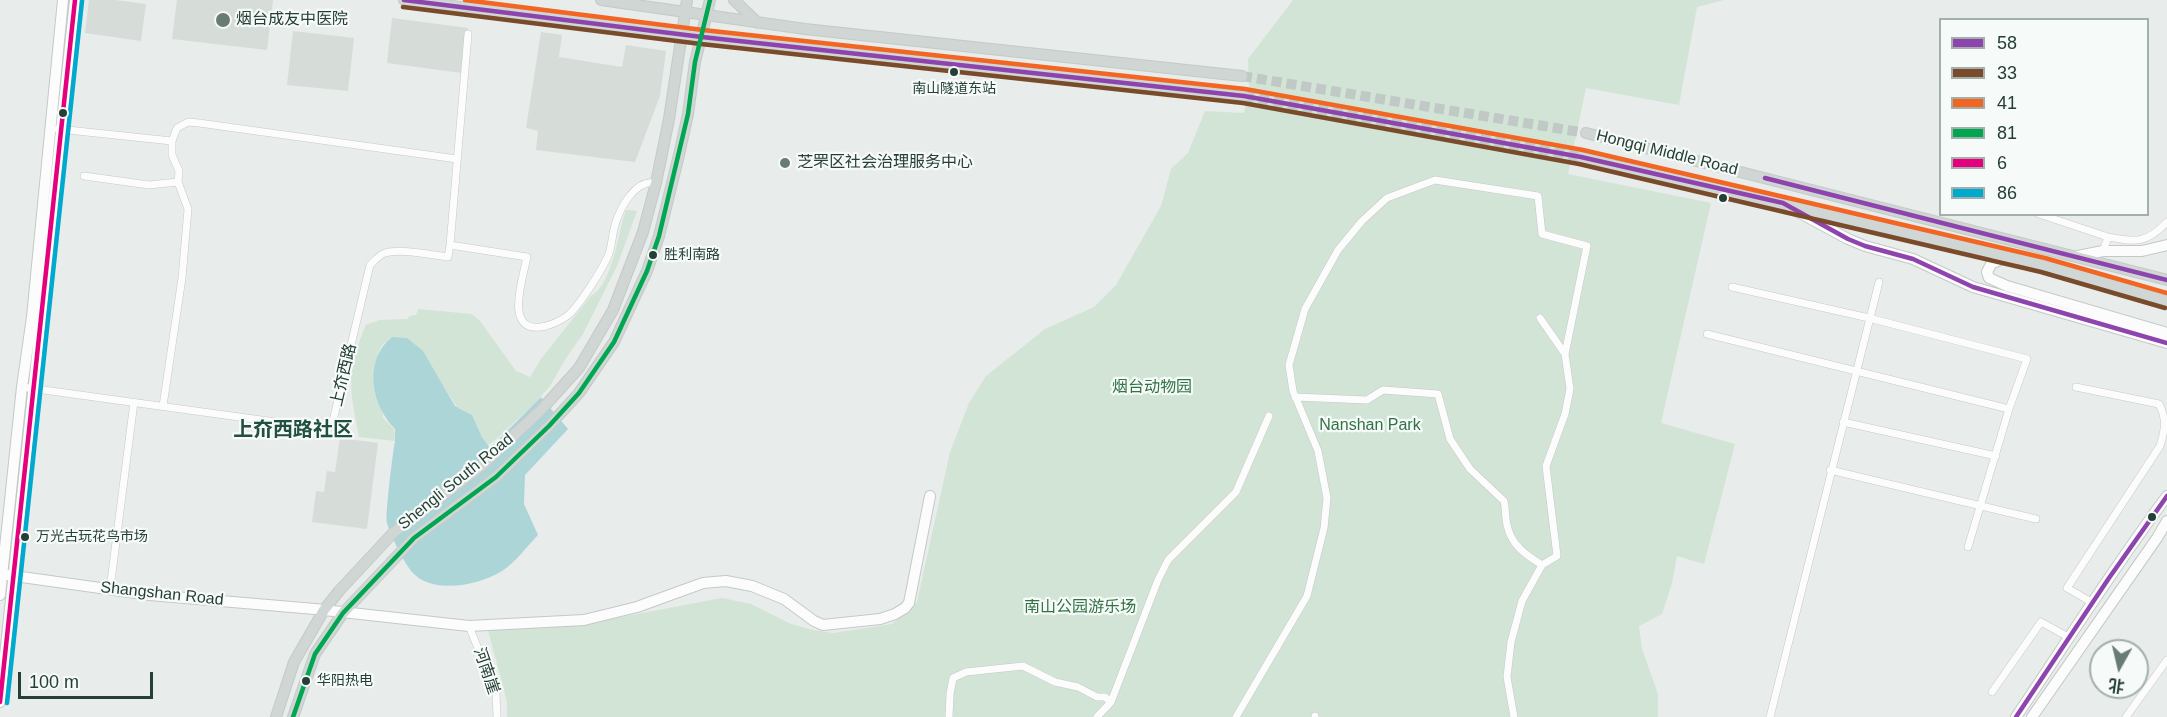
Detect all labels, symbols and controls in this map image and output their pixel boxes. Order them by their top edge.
place label: 烟台成友中医院 [236,10,348,30]
marker: 烟台成友中医院 [214,11,232,29]
legend [1939,18,2149,216]
text: 58 [1997,33,2017,53]
text: 33 [1997,63,2017,83]
marker: 南山隧道东站 [948,66,960,78]
place label: 南山隧道东站 [912,81,996,97]
text: 41 [1997,93,2017,113]
unlabelled marker [57,107,69,119]
text: 81 [1997,123,2017,143]
street label: Hongqi Middle Road [1594,126,1740,180]
place label: 芝罘区社会治理服务中心 [797,153,973,173]
text: 6 [1997,153,2007,173]
marker: 芝罘区社会治理服务中心 [778,156,792,170]
text: 86 [1997,183,2017,203]
unlabelled marker [1717,192,1729,204]
place label: 胜利南路 [664,247,720,263]
marker: 胜利南路 [647,249,659,261]
street label: 上夼西路 [327,342,361,408]
park label: 烟台动物园 [1112,378,1192,398]
park label: Nanshan Park [1319,416,1421,436]
district label: 上夼西路社区 [233,418,353,442]
street label: Shengli South Road [395,430,517,534]
unlabelled marker [2146,511,2158,523]
place label: 万光古玩花鸟市场 [36,529,148,545]
marker: 万光古玩花鸟市场 [19,531,31,543]
street label: Shangshan Road [100,578,224,610]
park label: 南山公园游乐场 [1024,598,1136,618]
north arrow [2089,639,2149,699]
street label: 河南崖 [469,645,503,697]
scale bar [21,660,156,698]
text: 100 m [29,672,79,692]
place label: 华阳热电 [317,673,373,689]
marker: 华阳热电 [300,675,312,687]
text: 北 [2108,676,2126,695]

